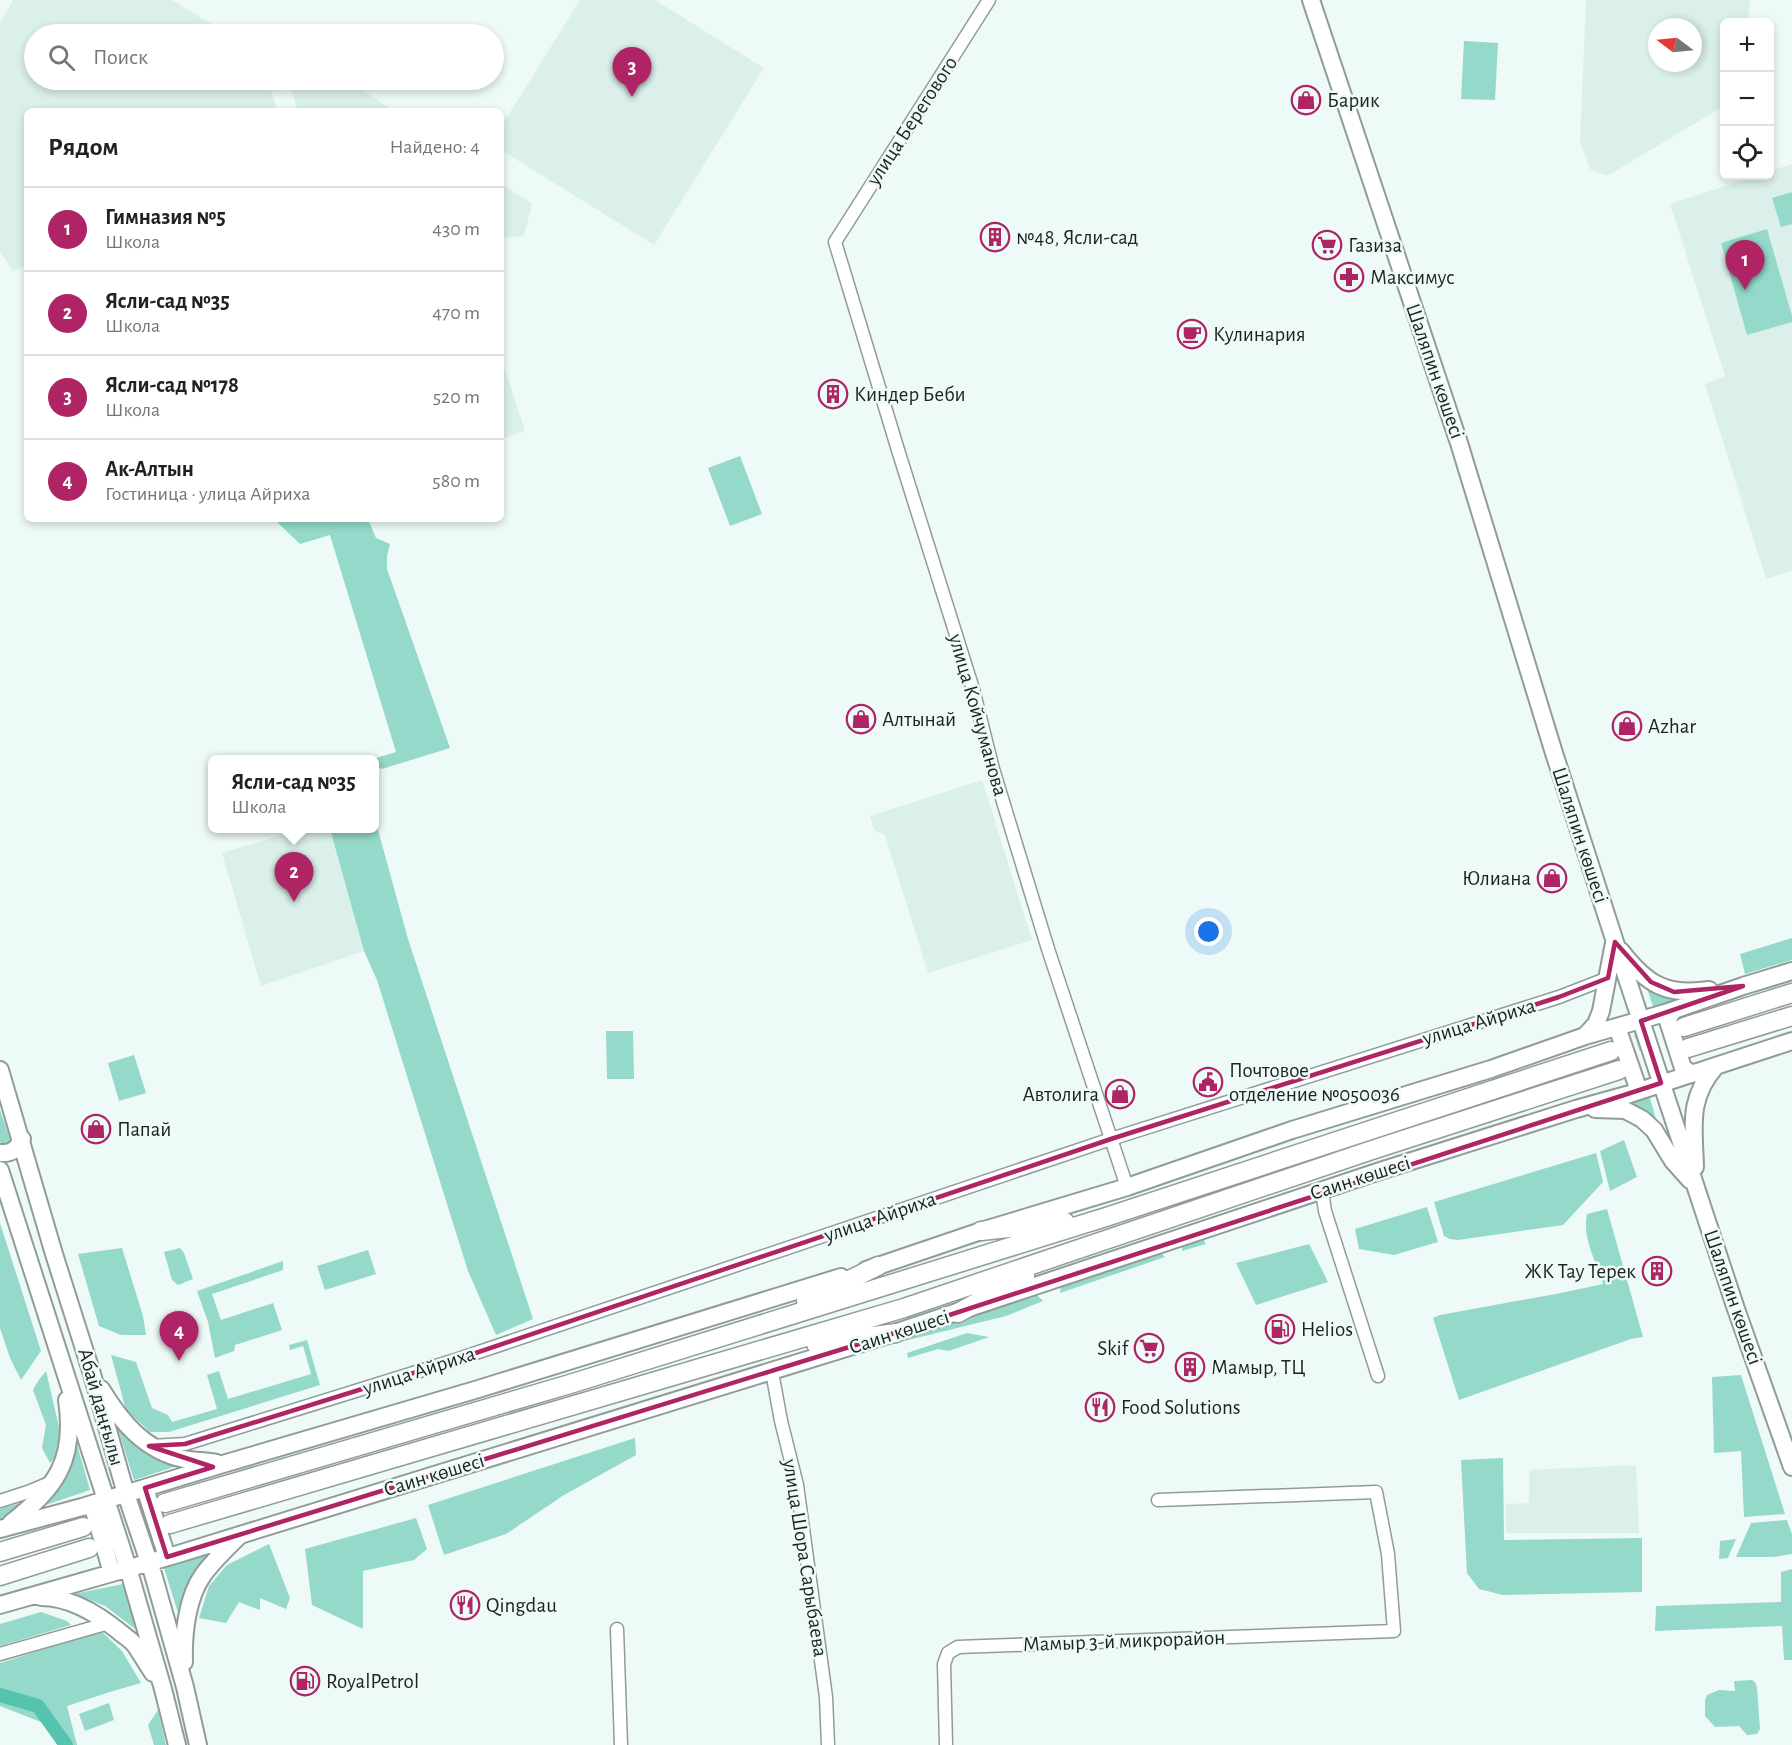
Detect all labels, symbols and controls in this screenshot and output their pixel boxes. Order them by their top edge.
north arrow [1648,18,1702,72]
map controls [1720,18,1774,180]
button: + [1720,18,1774,72]
search box [24,24,504,90]
icon: search [45,41,78,74]
text: Поиск [93,46,148,68]
pin: 3 [612,48,652,97]
street label: улица Берегового [862,53,961,190]
button: − [1720,72,1774,126]
shop icon: Барик [1290,84,1322,116]
place label: Барик [1327,90,1380,111]
button: locate [1720,126,1774,180]
text: Рядом [48,134,119,160]
text: Найдено: 4 [390,137,480,157]
text: Гимназия №5 [105,206,226,228]
text: 1 [64,219,71,239]
text: 430 m [432,219,480,239]
building icon: №48, Ясли-сад [979,221,1011,253]
place label: №48, Ясли-сад [1016,227,1138,248]
supermarket icon: Газиза [1311,229,1343,261]
text: Школа [105,232,160,252]
place label: Газиза [1348,235,1402,256]
pin: 1 [1726,240,1764,290]
pharmacy icon: Максимус [1333,261,1365,293]
place label: Максимус [1370,267,1455,288]
text: Ясли-сад №35 [105,290,230,312]
street label: Шаляпин көшесі [1402,301,1468,441]
text: 2 [63,303,72,323]
text: 470 m [432,303,480,323]
text: Школа [105,316,160,336]
cafe icon: Кулинария [1176,318,1208,350]
place label: Кулинария [1213,324,1306,345]
text: Ясли-сад №178 [105,374,239,396]
building icon: Киндер Беби [817,378,849,410]
place label: Киндер Беби [854,384,966,405]
text: 3 [63,387,72,407]
text: 520 m [433,387,480,407]
text: Школа [105,400,160,420]
text: Ак-Алтын [105,458,194,480]
text: 4 [62,471,73,491]
text: 580 m [432,471,480,491]
text: Гостиница · улица Айриха [105,484,310,504]
street label: улица Койчуманова [945,631,1011,799]
shop icon: Алтынай [845,703,877,735]
place label: Алтынай [882,709,956,730]
shop icon: Azhar [1611,710,1643,742]
place label: Azhar [1648,716,1696,737]
popup [208,755,379,833]
street label: Шаляпин көшесі [1548,764,1612,906]
text: Ясли-сад №35 [231,771,356,793]
text: Школа [231,797,286,817]
pin: 2 [274,852,314,902]
shop icon: Юлиана [1536,862,1568,894]
place label: Юлиана [1462,868,1531,889]
your location [1194,917,1223,946]
street label: улица Айриха [1419,995,1538,1049]
place label: Почтовое отделение №050036 [1229,1060,1400,1105]
public building icon: Почтовое отделение №050036 [1192,1066,1224,1098]
shop icon: Автолига [1104,1078,1136,1110]
place label: Автолига [1022,1084,1099,1105]
shop icon: Папай [80,1113,112,1145]
place label: Папай [117,1119,171,1140]
street label: Саин көшесі [1307,1152,1413,1204]
street label: улица Айриха [820,1188,939,1246]
street label: Шаляпин көшесі [1700,1227,1766,1367]
building icon: ЖК Тау Терек [1641,1255,1673,1287]
place label: ЖК Тау Терек [1525,1261,1636,1282]
street label: Саин көшесі [846,1306,952,1358]
pin: 4 [160,1312,198,1361]
fuel station icon: Helios [1264,1313,1296,1345]
place label: Helios [1301,1319,1353,1340]
supermarket icon: Skif [1133,1332,1165,1364]
place label: Skif [1097,1338,1130,1359]
street label: улица Айриха [359,1343,478,1399]
street label: Абай даңғылы [74,1346,128,1468]
building icon: Мамыр, ТЦ [1174,1351,1206,1383]
place label: Мамыр, ТЦ [1211,1357,1306,1378]
restaurant icon: Food Solutions [1084,1391,1116,1423]
place label: Food Solutions [1121,1397,1241,1418]
street label: Саин көшесі [381,1450,487,1500]
street label: улица Шора Сарыбаева [779,1457,831,1659]
restaurant icon: Qingdau [449,1589,481,1621]
place label: Qingdau [486,1595,557,1616]
street label: Мамыр 3-й микрорайон [1022,1627,1226,1655]
fuel station icon: RoyalPetrol [289,1665,321,1697]
place label: RoyalPetrol [326,1671,419,1692]

